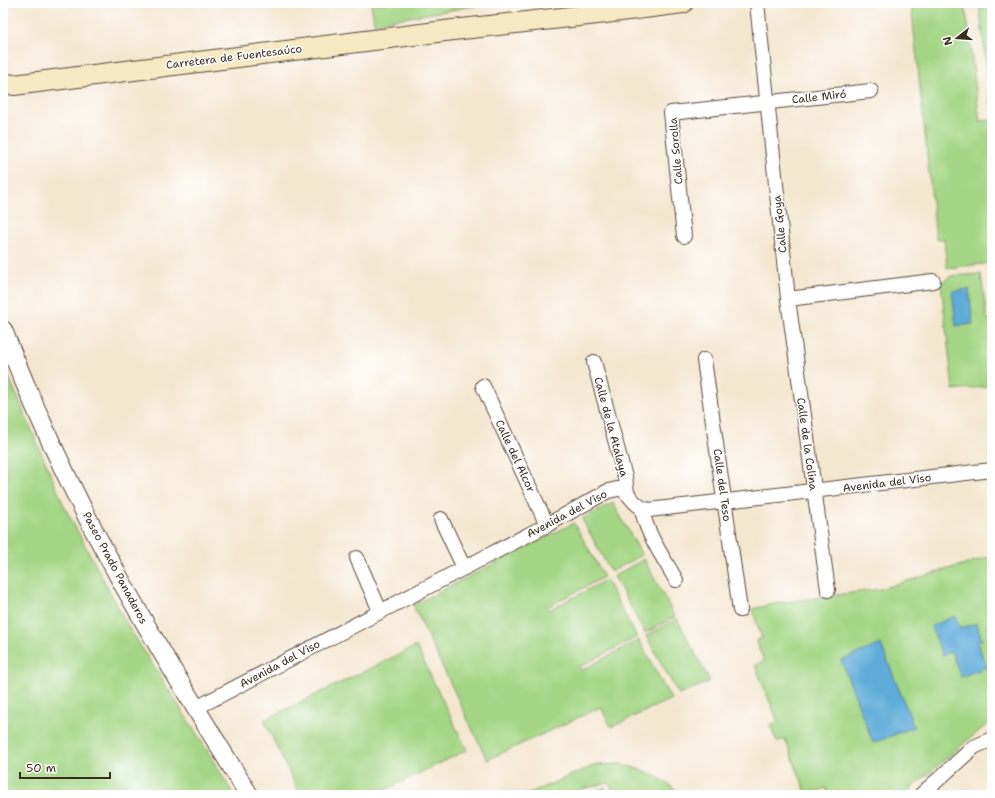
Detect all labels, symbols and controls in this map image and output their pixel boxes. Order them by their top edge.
north arrow [937,18,977,58]
text: N [939,34,956,47]
street label: Carretera de Fuentesaúco [165,41,303,73]
street label: Calle Miró [791,87,847,107]
street label: Calle Sorolla [666,117,686,185]
street label: Calle Goya [769,194,790,254]
street label: Calle de la Atalaya [590,375,632,479]
street label: Calle de la Colina [793,397,821,491]
street label: Calle del Alcor [492,417,538,495]
street label: Calle del Teso [709,448,735,523]
street label: Avenida del Viso [842,470,932,496]
street label: Avenida del Viso [524,486,610,542]
street label: Paseo Prado Panaderos [79,509,151,627]
street label: Avenida del Viso [237,636,323,692]
scale bar [20,754,110,780]
text: 50 m [26,760,56,776]

